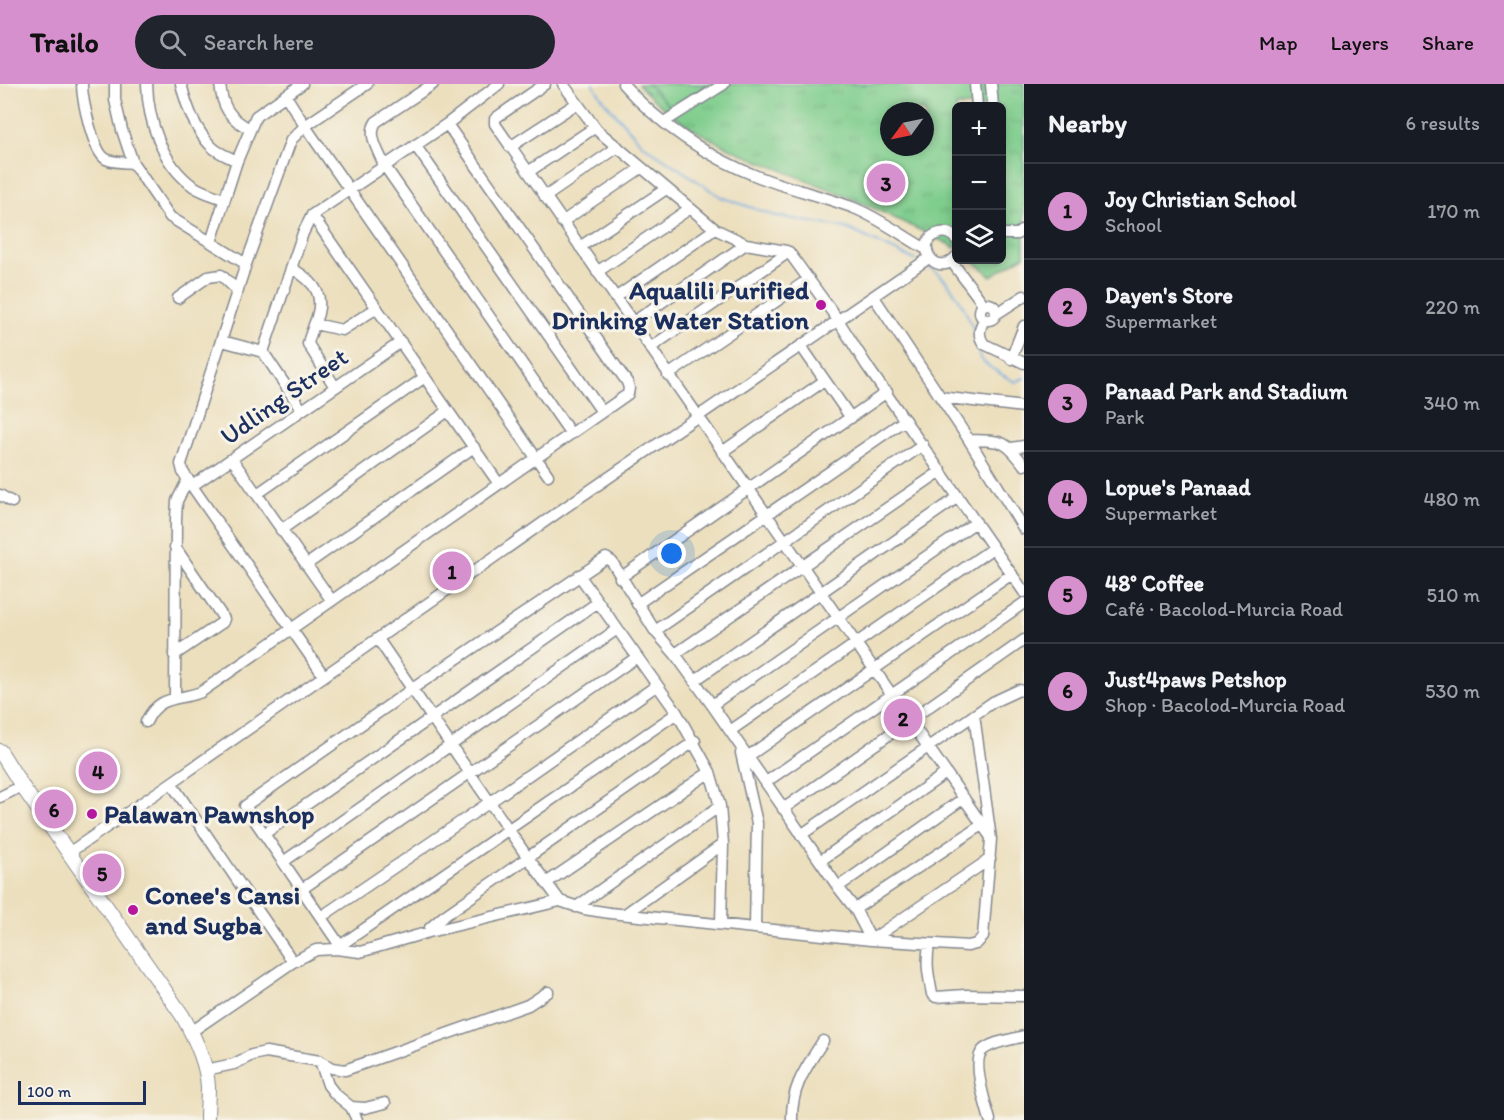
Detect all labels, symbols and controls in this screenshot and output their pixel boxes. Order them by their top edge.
search box [135,15,555,69]
text: Trailo [30,25,99,59]
icon: search [156,26,189,59]
text: Search here [204,29,314,56]
text: Map [1259,30,1298,55]
text: Layers [1331,30,1389,55]
text: Share [1422,30,1474,55]
north arrow [880,102,934,156]
map controls [952,102,1006,264]
button: + [952,102,1006,156]
text: Nearby [1048,107,1127,139]
text: 6 results [1406,111,1480,135]
button: − [952,156,1006,210]
pin: 3 [866,160,906,206]
text: Joy Christian School [1105,186,1297,213]
text: 1 [1063,199,1072,223]
text: 170 m [1427,199,1480,223]
button: layers [952,210,1006,264]
text: School [1105,213,1162,237]
place label: Aqualili Purified Drinking Water Station [552,274,810,336]
text: Dayen's Store [1105,282,1233,309]
text: 2 [1062,295,1073,319]
text: 220 m [1425,295,1480,319]
marker: Aqualili Purified Drinking Water Station [814,298,828,312]
text: Supermarket [1105,309,1217,333]
street label: Udling Street [214,340,354,452]
text: Panaad Park and Stadium [1105,378,1348,405]
text: 3 [1062,391,1073,415]
text: 340 m [1423,391,1480,415]
text: Park [1105,405,1144,429]
text: Lopue's Panaad [1105,474,1251,501]
text: 4 [1061,487,1074,511]
text: 480 m [1423,487,1480,511]
text: Supermarket [1105,501,1217,525]
your location [657,539,686,568]
pin: 1 [432,548,472,594]
text: 48° Coffee [1105,570,1204,597]
text: 5 [1062,583,1073,607]
text: 510 m [1427,583,1480,607]
text: Café · Bacolod-Murcia Road [1105,597,1343,621]
text: Just4paws Petshop [1105,666,1287,693]
text: 6 [1062,679,1073,703]
text: 530 m [1425,679,1480,703]
text: Shop · Bacolod-Murcia Road [1105,693,1345,717]
pin: 2 [884,696,922,740]
pin: 4 [78,748,118,794]
pin: 6 [34,786,74,832]
place label: Palawan Pawnshop [104,798,315,830]
marker: Palawan Pawnshop [85,807,99,821]
pin: 5 [82,850,122,896]
place label: Conee's Cansi and Sugba [145,879,300,941]
marker: Conee's Cansi and Sugba [126,903,140,917]
scale bar [18,1078,146,1106]
text: 100 m [27,1082,71,1101]

